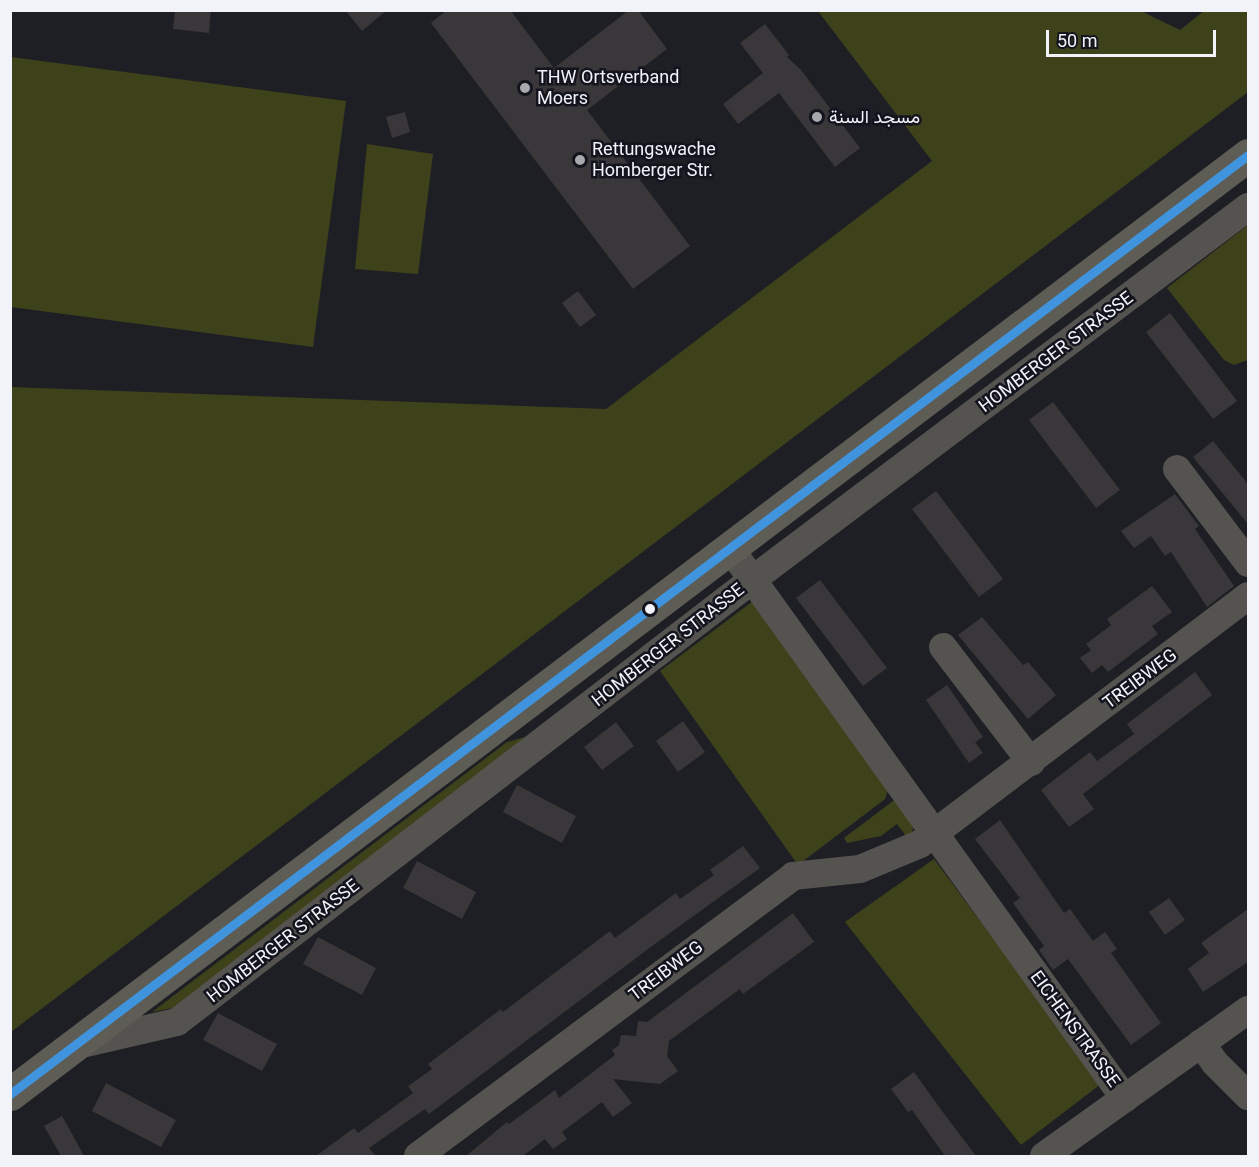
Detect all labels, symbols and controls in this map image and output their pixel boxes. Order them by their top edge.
scale bar [1049,18,1218,56]
text: 50 m [1057,30,1097,51]
place label: THW Ortsverband Moers [537,67,679,110]
marker: THW Ortsverband Moers [518,81,532,95]
place label: مسجد السنة [829,106,920,128]
marker: مسجد السنة [810,110,824,124]
place label: Rettungswache Homberger Str. [592,139,716,182]
marker: Rettungswache Homberger Str. [573,153,587,167]
street label: HOMBERGER STRASSE [975,287,1137,417]
street label: HOMBERGER STRASSE [588,579,748,711]
unlabelled marker [644,603,656,615]
street label: TREIBWEG [1099,644,1181,714]
street label: HOMBERGER STRASSE [203,875,363,1007]
street label: TREIBWEG [625,936,707,1006]
street label: EICHENSTRASSE [1026,967,1124,1091]

